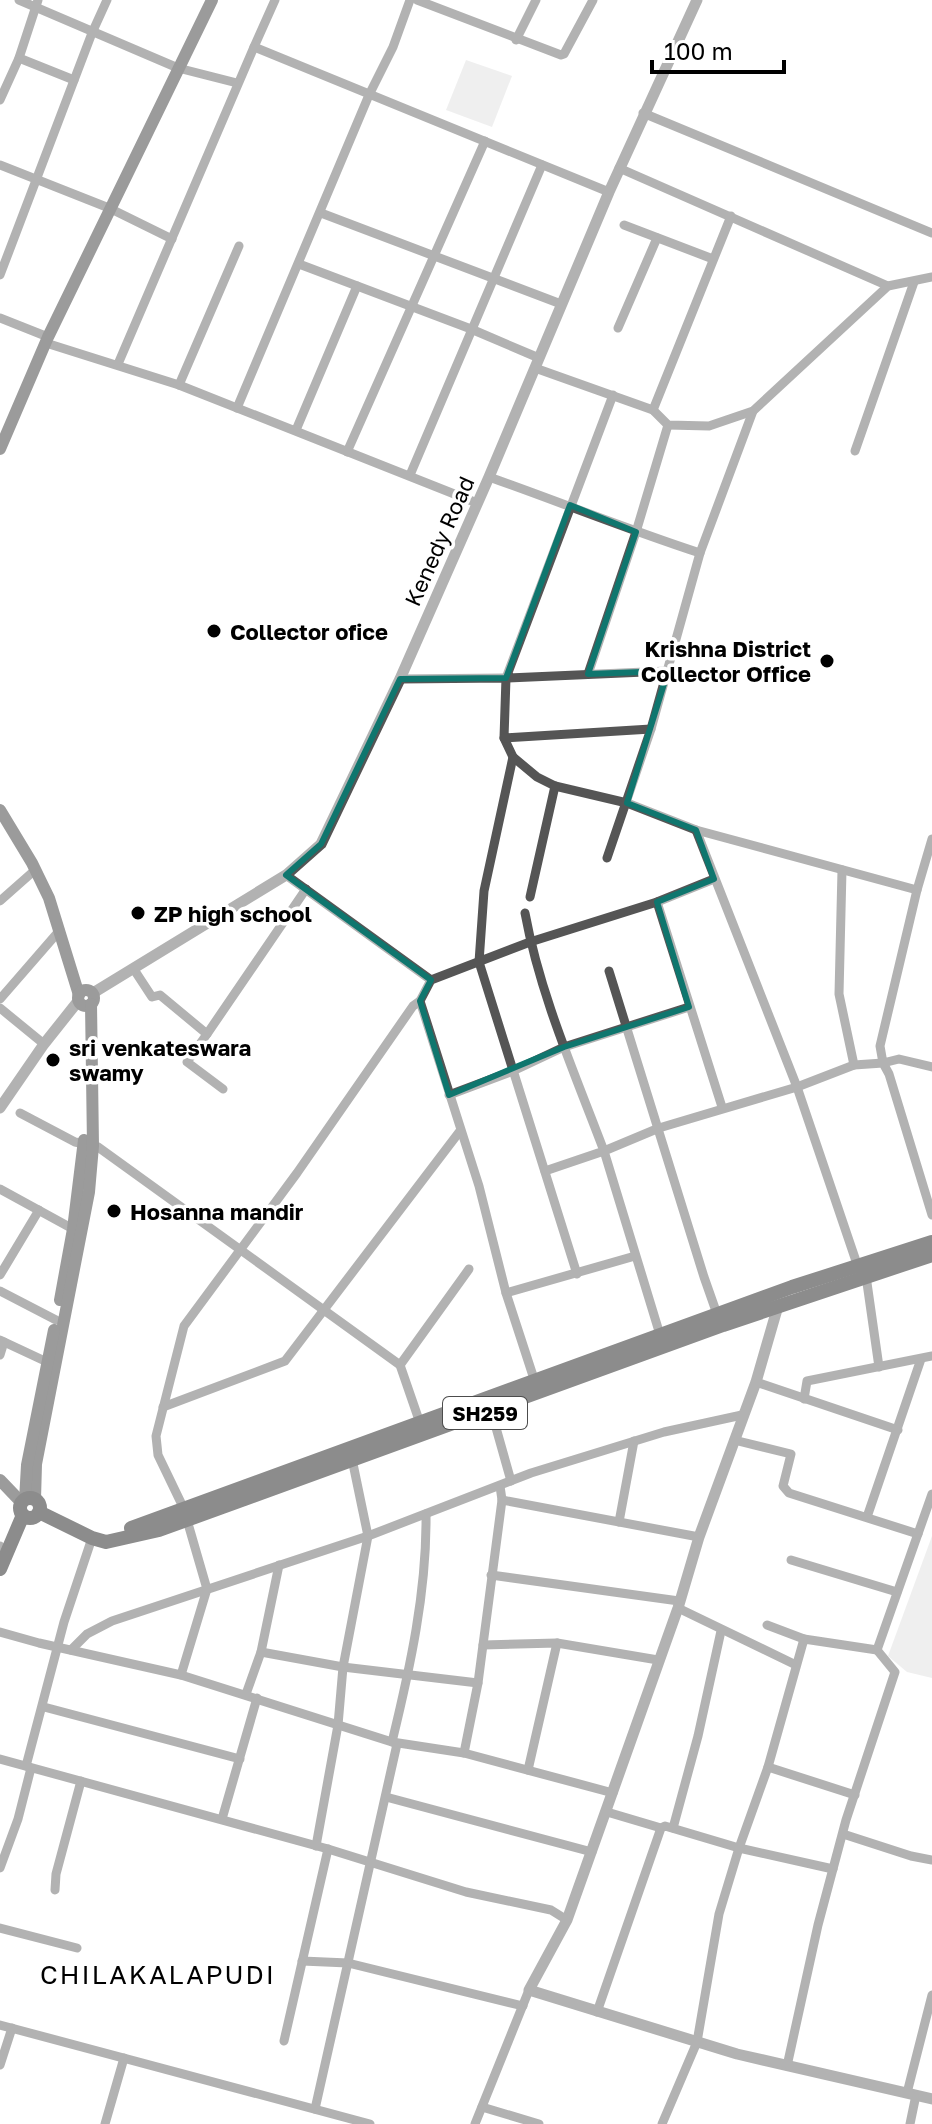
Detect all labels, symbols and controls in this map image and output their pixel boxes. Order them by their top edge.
scale bar [652,24,784,74]
text: 100 m [664,36,733,65]
street label: Kenedy Road [398,472,480,610]
place label: Collector ofice [230,618,388,645]
marker: Collector ofice [205,622,223,640]
place label: Krishna District Collector Office [641,635,811,687]
marker: Krishna District Collector Office [818,652,836,670]
place label: ZP high school [154,900,312,927]
marker: ZP high school [129,904,147,922]
place label: sri venkateswara swamy [69,1034,251,1086]
marker: sri venkateswara swamy [44,1051,62,1069]
place label: Hosanna mandir [130,1198,304,1225]
marker: Hosanna mandir [105,1202,123,1220]
road number: SH259 [443,1397,527,1429]
district label: CHILAKALAPUDI [40,1959,276,1990]

